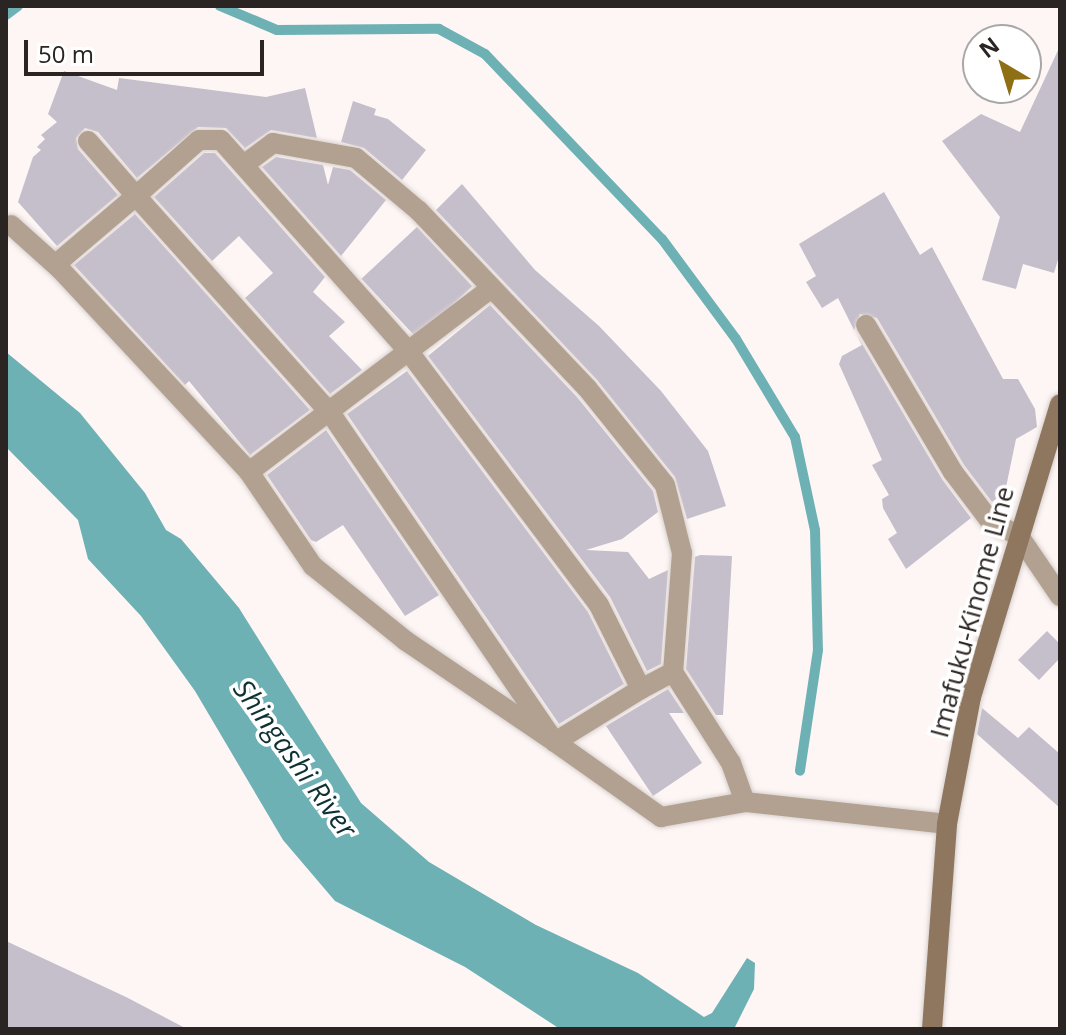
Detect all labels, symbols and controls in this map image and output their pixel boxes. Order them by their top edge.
scale bar [28,24,268,74]
north arrow [962,24,1042,104]
text: N [972,29,1005,64]
text: 50 m [38,37,94,70]
street label: Imafuku-Kinome Line [923,483,1021,741]
water label: Shingashi River [227,672,365,844]

